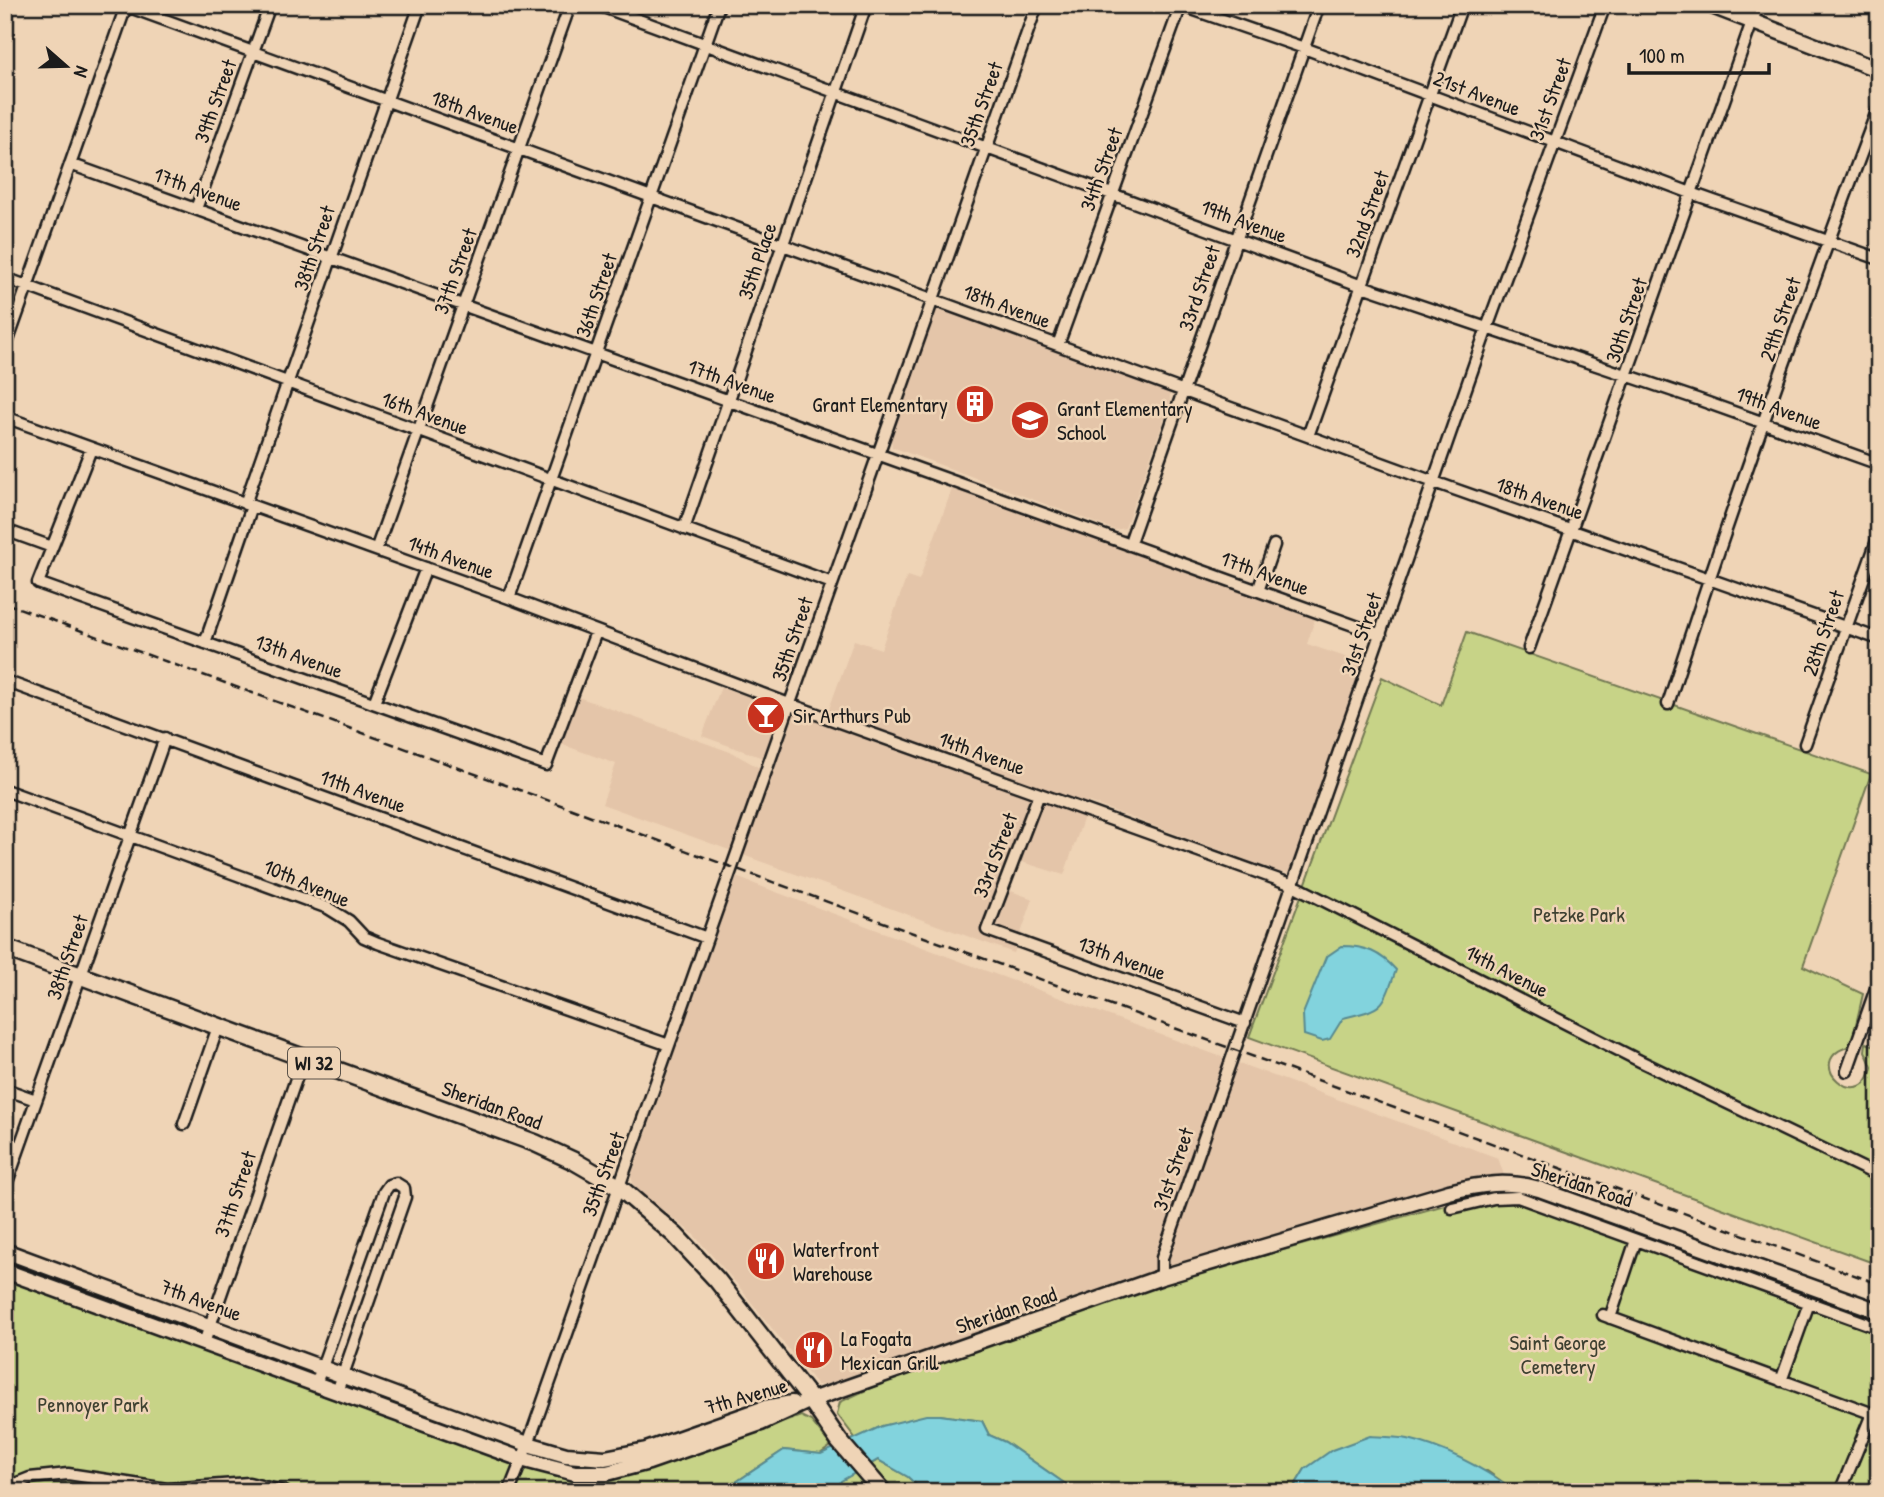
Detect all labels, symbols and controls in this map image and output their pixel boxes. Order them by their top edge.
north arrow [32,32,102,102]
scale bar [1629,32,1769,76]
text: 100 m [1639,41,1685,70]
street label: 31st Street [1522,53,1579,144]
street label: 39th Street [187,54,244,147]
street label: 35th Street [952,57,1010,150]
text: N [68,63,96,81]
street label: 21st Avenue [1429,63,1525,123]
street label: 18th Avenue [427,83,523,141]
street label: 34th Street [1072,122,1130,215]
street label: 17th Avenue [150,160,246,218]
street label: 32nd Street [1338,166,1396,262]
street label: 19th Avenue [1197,192,1291,250]
street label: 38th Street [286,201,342,294]
street label: 35th Place [730,219,784,303]
street label: 37th Street [426,223,484,318]
street label: 33rd Street [1171,241,1227,335]
street label: 36th Street [568,248,624,341]
street label: 29th Street [1752,272,1808,365]
street label: 30th Street [1598,273,1654,367]
street label: 18th Avenue [959,277,1055,335]
street label: 17th Avenue [684,352,780,410]
street label: 19th Avenue [1732,379,1826,437]
building icon: Grant Elementary [954,383,996,425]
street label: 16th Avenue [378,384,472,442]
place label: Grant Elementary [812,390,948,419]
place label: Grant Elementary School [1057,394,1193,447]
school or university icon: Grant Elementary School [1009,399,1051,441]
street label: 18th Avenue [1492,469,1588,527]
street label: 14th Avenue [404,528,498,586]
street label: 17th Avenue [1217,544,1313,602]
street label: 28th Street [1795,586,1851,680]
street label: 31st Street [1333,588,1389,679]
street label: 35th Street [764,592,820,685]
street label: 13th Avenue [251,627,347,685]
bar icon: Sir Arthurs Pub [745,694,787,736]
place label: Sir Arthurs Pub [793,701,911,730]
street label: 14th Avenue [935,724,1029,782]
street label: 11th Avenue [316,762,410,820]
street label: 33rd Street [966,808,1025,902]
street label: 10th Avenue [259,852,355,914]
park label: Petzke Park [1533,900,1625,929]
street label: 38th Street [39,910,95,1003]
street label: 13th Avenue [1074,929,1170,987]
street label: 14th Avenue [1460,938,1554,1004]
road number: WI 32 [288,1048,340,1078]
street label: Sheridan Road [438,1073,546,1137]
street label: 31st Street [1145,1123,1201,1214]
street label: 35th Street [574,1127,632,1220]
street label: 37th Street [207,1146,264,1241]
street label: Sheridan Road [1528,1154,1636,1214]
place label: Waterfront Warehouse [793,1235,879,1288]
restaurant icon: Waterfront Warehouse [745,1240,787,1282]
street label: 7th Avenue [156,1272,246,1328]
street label: Sheridan Road [952,1279,1060,1341]
place label: La Fogata Mexican Grill [841,1324,940,1377]
park label: Saint George Cemetery [1510,1328,1606,1381]
restaurant icon: La Fogata Mexican Grill [793,1329,835,1371]
street label: 7th Avenue [701,1370,791,1422]
park label: Pennoyer Park [37,1390,149,1419]

